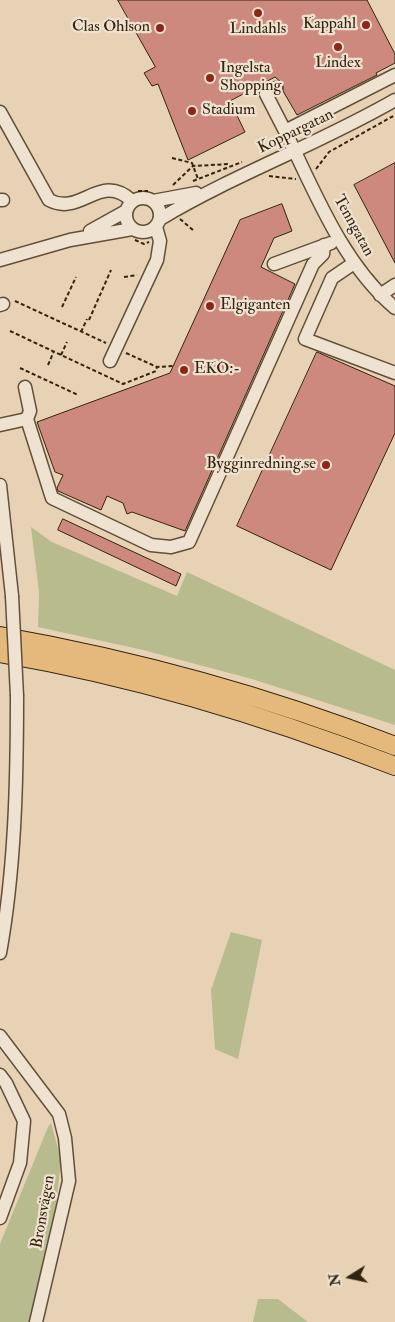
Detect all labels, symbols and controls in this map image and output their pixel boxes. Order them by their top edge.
marker: Lindahls [252,7,264,19]
place label: Kappahl [303,15,356,35]
place label: Clas Ohlson [72,18,150,38]
marker: Kappahl [360,19,372,31]
place label: Lindahls [230,20,286,40]
marker: Clas Ohlson [154,22,166,34]
marker: Lindex [332,41,344,53]
place label: Lindex [315,54,361,74]
place label: Ingelsta Shopping [220,59,281,97]
marker: Ingelsta Shopping [204,72,216,84]
place label: Stadium [202,101,255,121]
marker: Stadium [186,105,198,117]
street label: Koppargatan [255,105,337,159]
street label: Tenngatan [328,192,378,260]
place label: Elgiganten [220,296,290,316]
marker: Elgiganten [204,300,216,312]
place label: EKO:- [194,360,240,380]
marker: EKO:- [178,364,190,376]
place label: Bygginredning.se [206,455,316,475]
marker: Bygginredning.se [320,459,332,471]
street label: Bronsvägen [28,1174,60,1250]
north arrow [325,1252,375,1302]
text: N [325,1272,344,1287]

